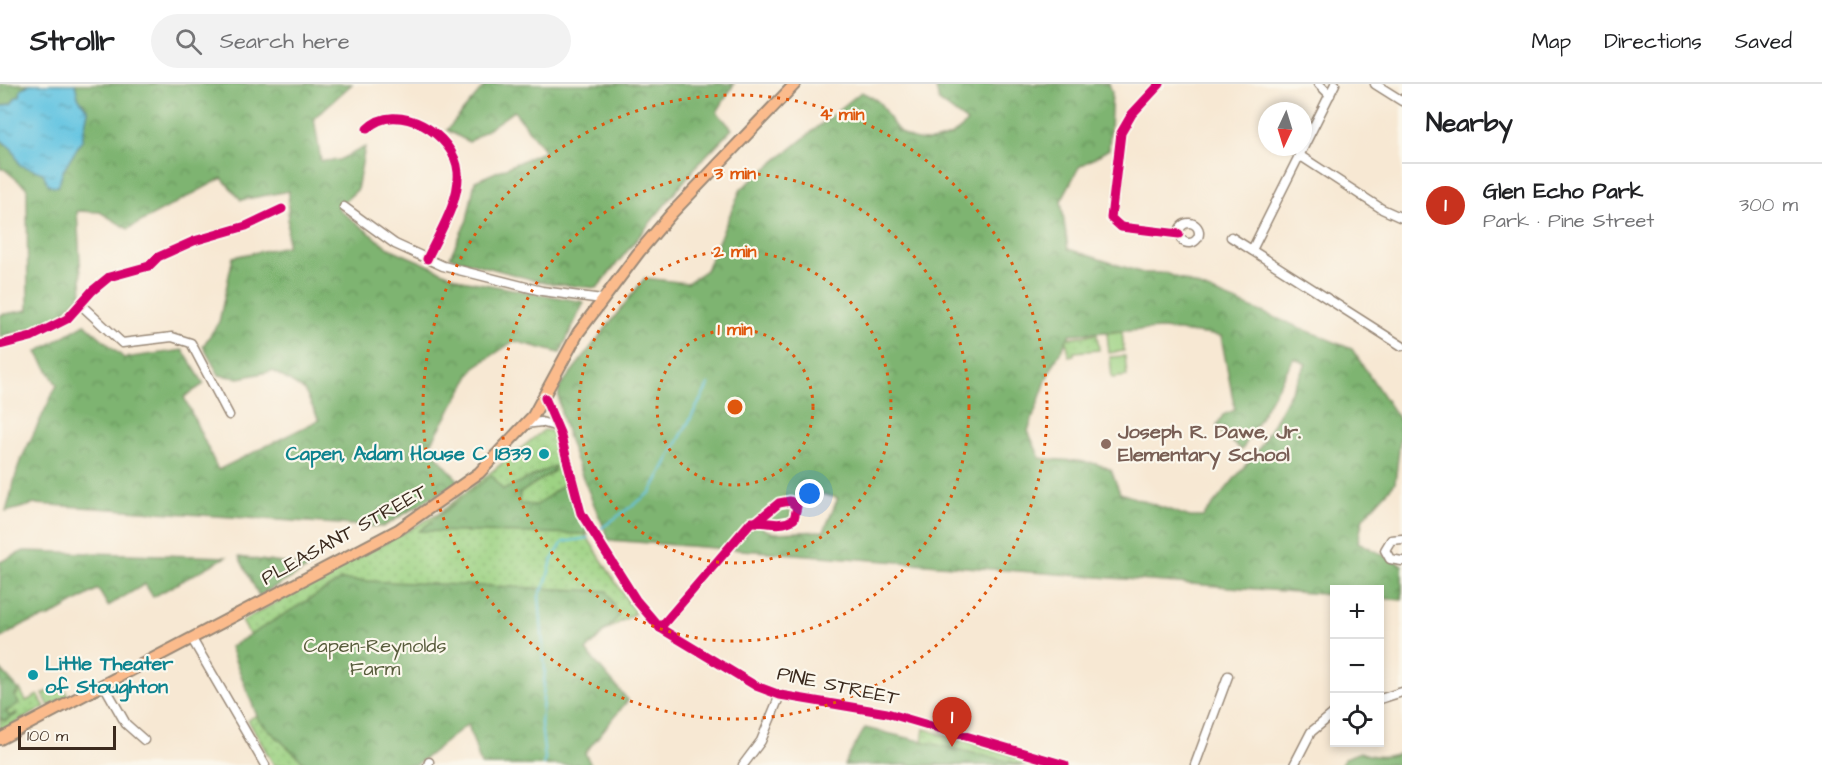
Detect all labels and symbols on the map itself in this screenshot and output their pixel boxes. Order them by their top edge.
text: 4 min [819,102,865,127]
north arrow [1258,102,1312,156]
text: 3 min [713,161,756,186]
text: 2 min [712,239,757,264]
text: 1 min [717,317,753,342]
centre of rings [725,397,745,417]
place label: Joseph R. Dawe, Jr. Elementary School [1117,418,1301,470]
marker: Joseph R. Dawe, Jr. Elementary School [1099,437,1113,451]
place label: Capen, Adam House C 1839 [286,440,532,468]
marker: Capen, Adam House C 1839 [537,447,551,461]
street label: PLEASANT STREET [256,477,432,592]
your location [795,479,824,508]
park label: Capen-Reynolds Farm [303,632,447,683]
place label: Little Theater of Stoughton [45,650,174,702]
street label: PINE STREET [775,659,902,713]
marker: Little Theater of Stoughton [26,668,40,682]
pin: 1 [932,698,972,747]
scale bar [18,723,116,750]

